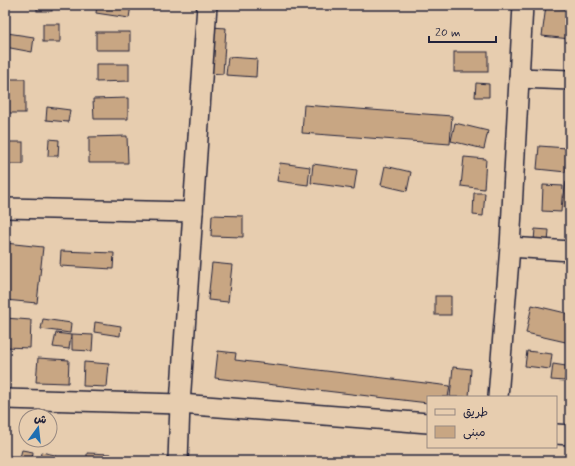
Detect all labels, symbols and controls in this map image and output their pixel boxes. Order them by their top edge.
scale bar [429,18,496,44]
text: 20 m [435,25,461,41]
legend [427,396,557,448]
text: طريق [463,405,488,421]
north arrow [18,408,58,448]
text: ش [33,411,48,428]
text: مبنى [463,425,486,441]

